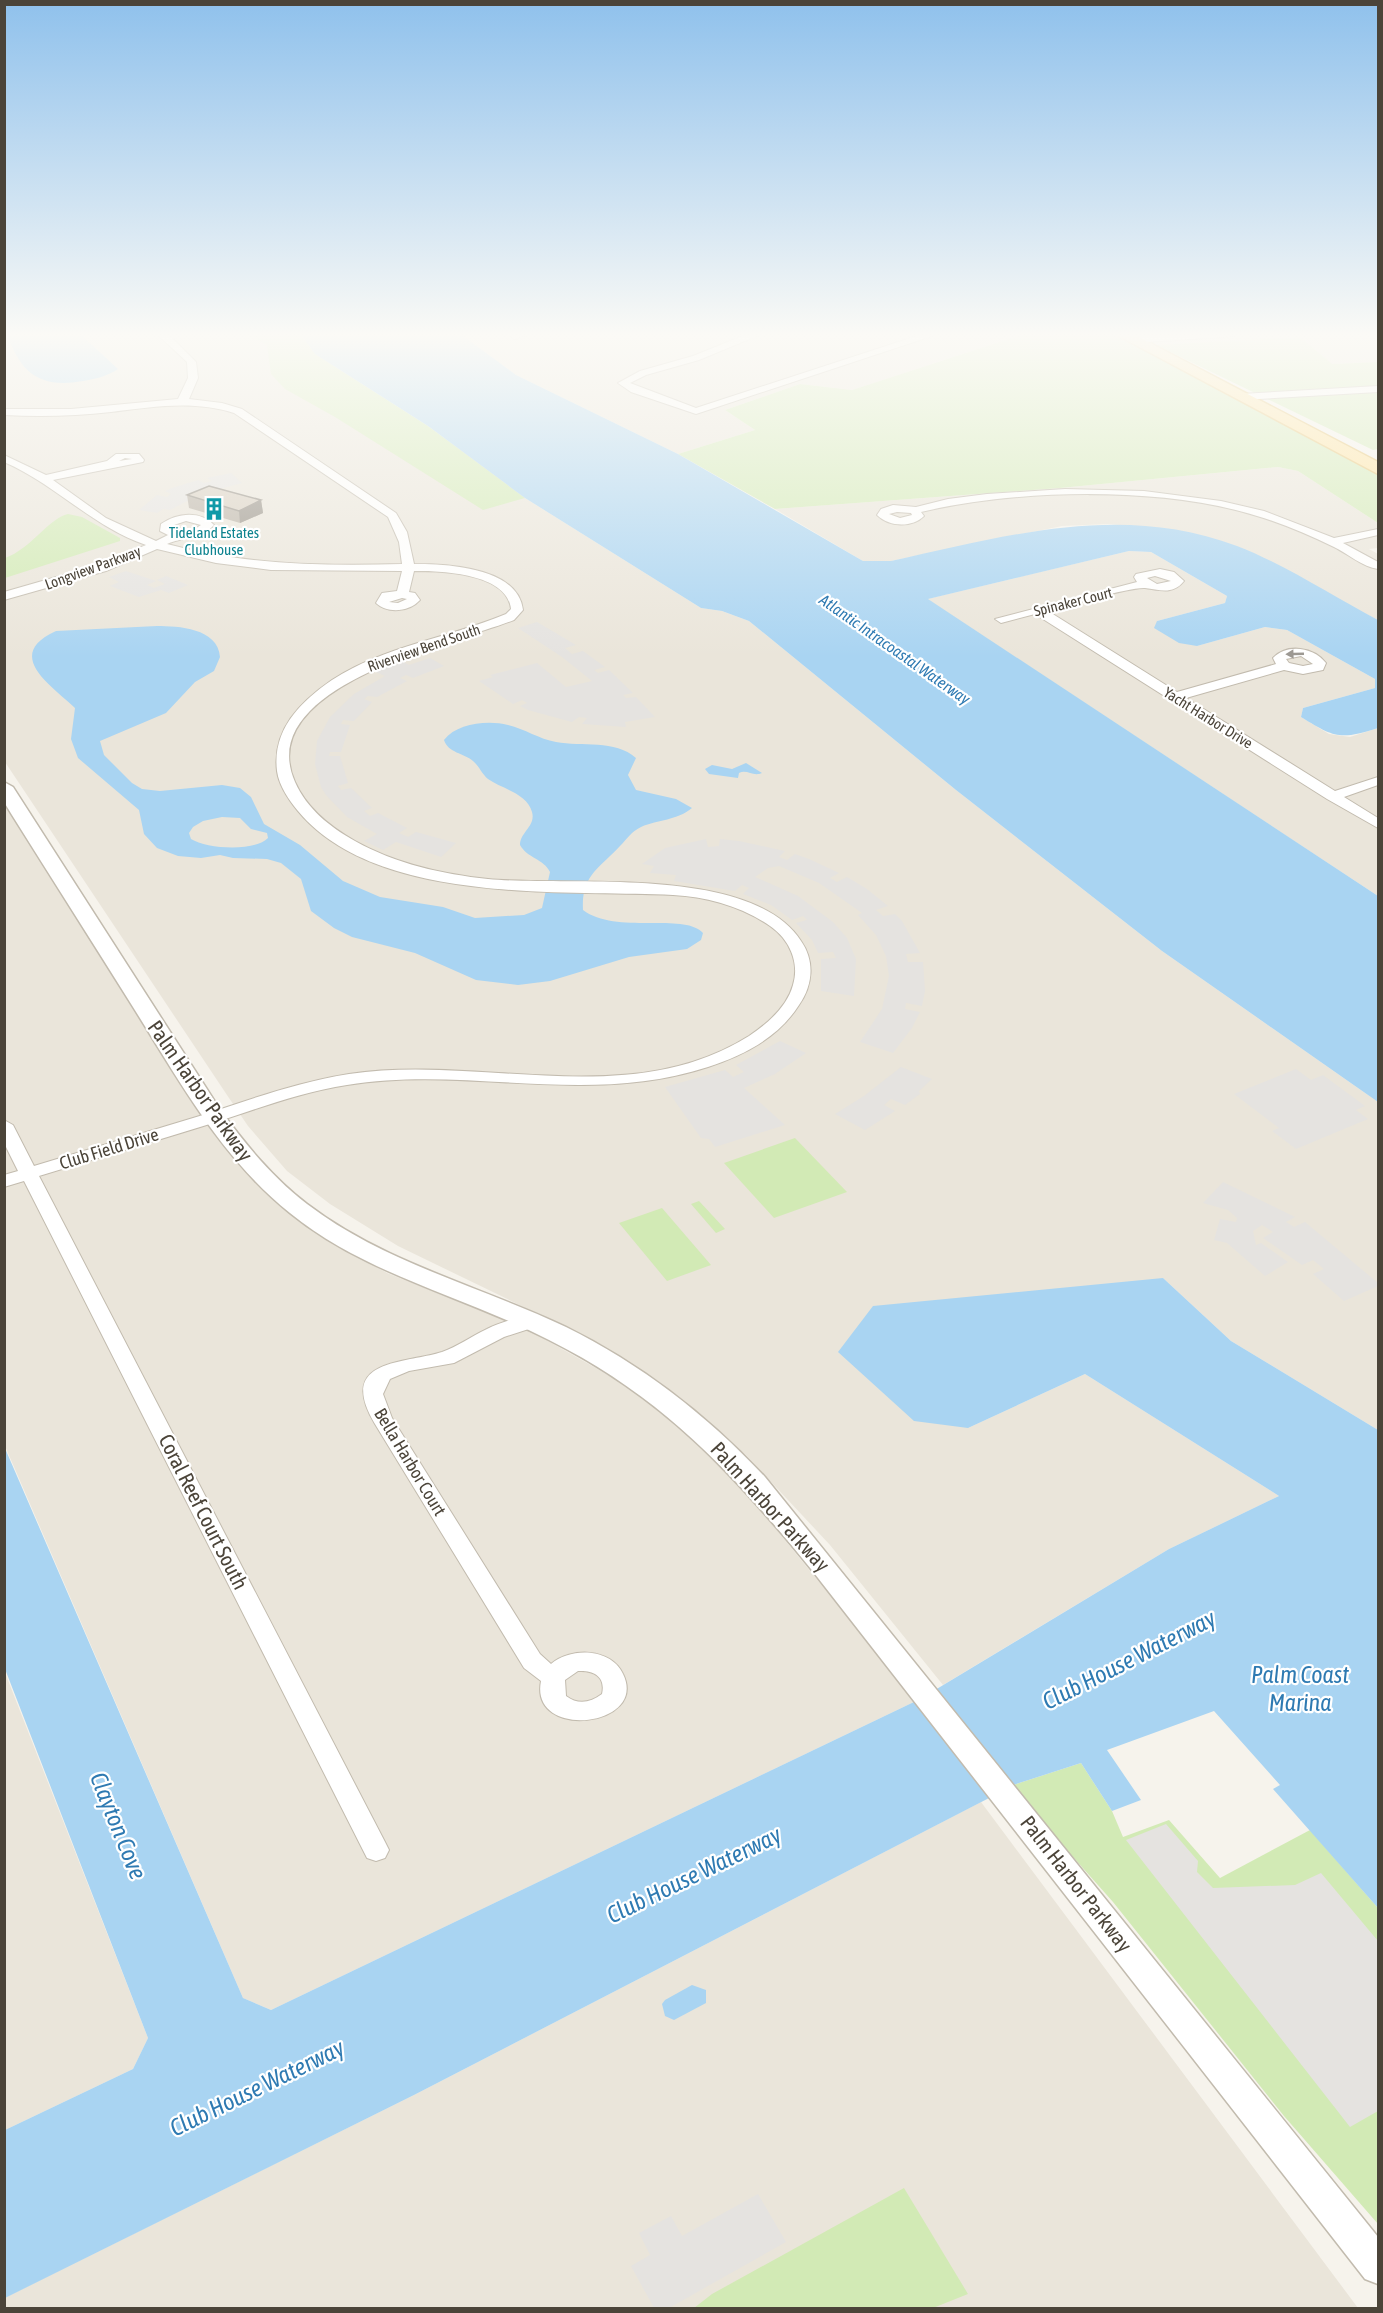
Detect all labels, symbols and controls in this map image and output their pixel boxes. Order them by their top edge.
building icon: Tideland Estates Clubhouse [201,496,227,522]
place label: Tideland Estates Clubhouse [169,524,259,558]
street label: Longview Parkway [43,542,143,593]
street label: Spinaker Court [1032,584,1114,619]
water label: Atlantic Intracoastal Waterway [815,590,974,709]
street label: Riverview Bend South [365,620,482,675]
one-way arrow [1285,649,1304,659]
street label: Yacht Harbor Drive [1161,683,1256,752]
street label: Palm Harbor Parkway [143,1016,258,1166]
street label: Club Field Drive [57,1123,161,1174]
street label: Bella Harbor Court [370,1404,451,1519]
street label: Coral Reef Court South [154,1430,253,1593]
street label: Palm Harbor Parkway [706,1437,835,1576]
water label: Club House Waterway [1038,1604,1220,1715]
water label: Palm Coast Marina [1251,1661,1349,1716]
water label: Clayton Cove [85,1768,152,1883]
street label: Palm Harbor Parkway [1016,1811,1138,1956]
water label: Club House Waterway [602,1821,785,1928]
water label: Club House Waterway [165,2034,348,2141]

